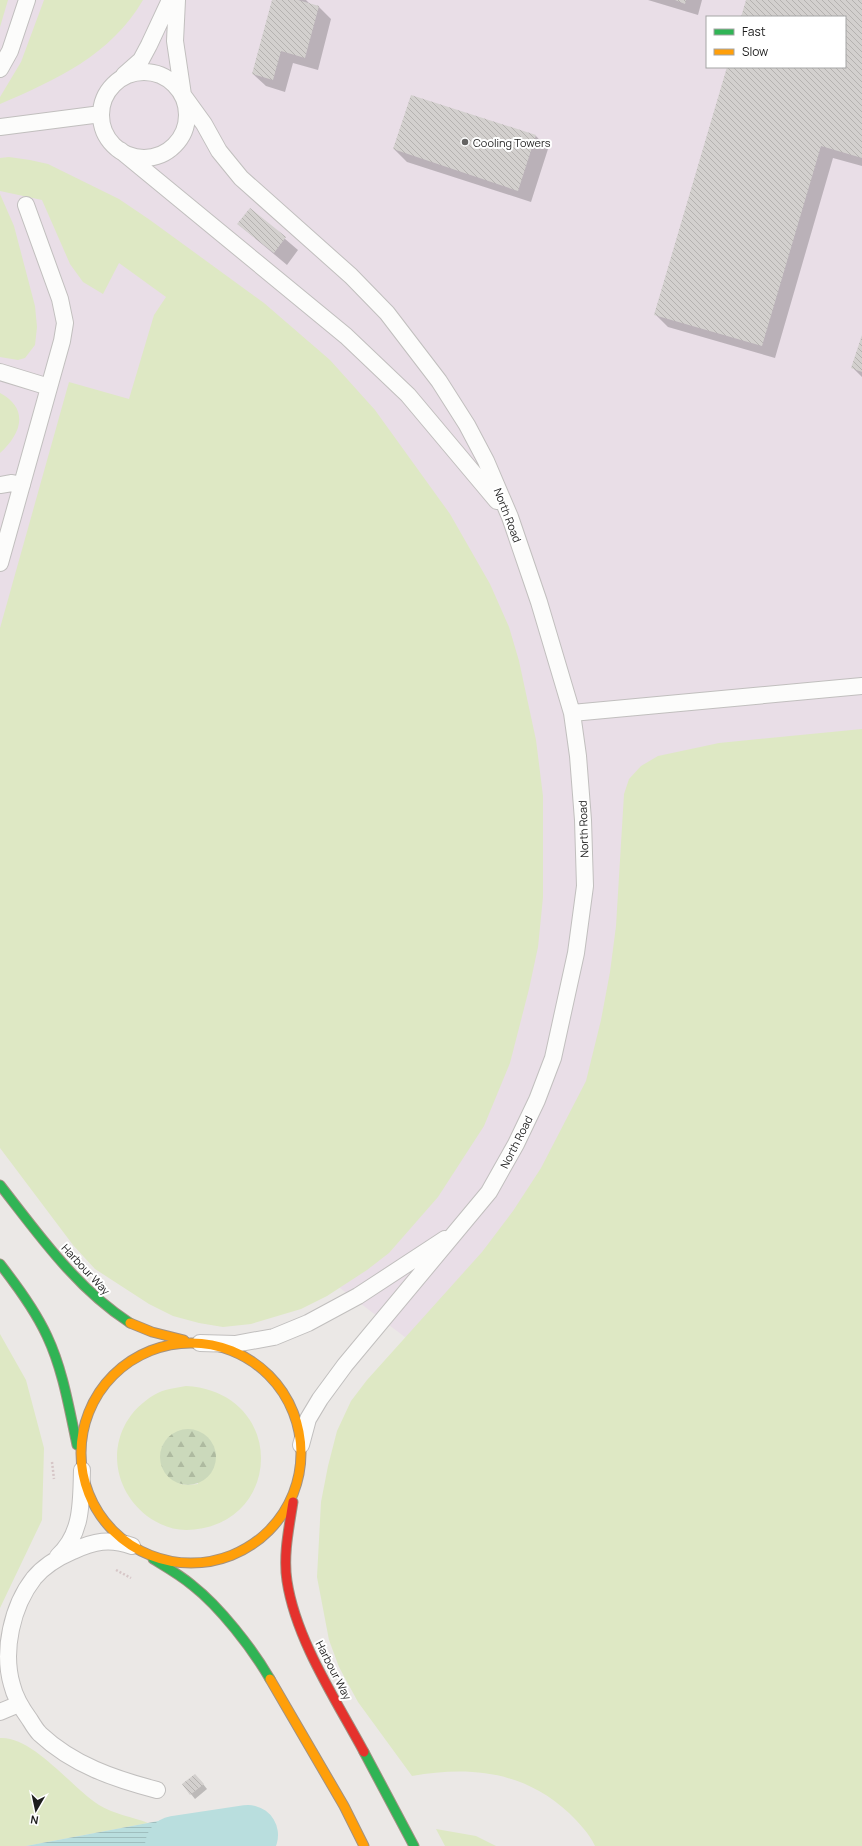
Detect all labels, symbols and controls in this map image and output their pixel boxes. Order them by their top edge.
legend [706,16,846,68]
text: Fast [742,23,766,40]
text: Slow [742,43,768,60]
place label: Cooling Towers [473,135,551,150]
marker: Cooling Towers [460,137,470,147]
street label: North Road [491,486,525,544]
street label: North Road [575,800,591,858]
street label: North Road [496,1113,536,1171]
street label: Harbour Way [58,1240,114,1298]
street label: Harbour Way [313,1638,355,1702]
north arrow [16,1790,56,1830]
text: N [29,1812,39,1828]

